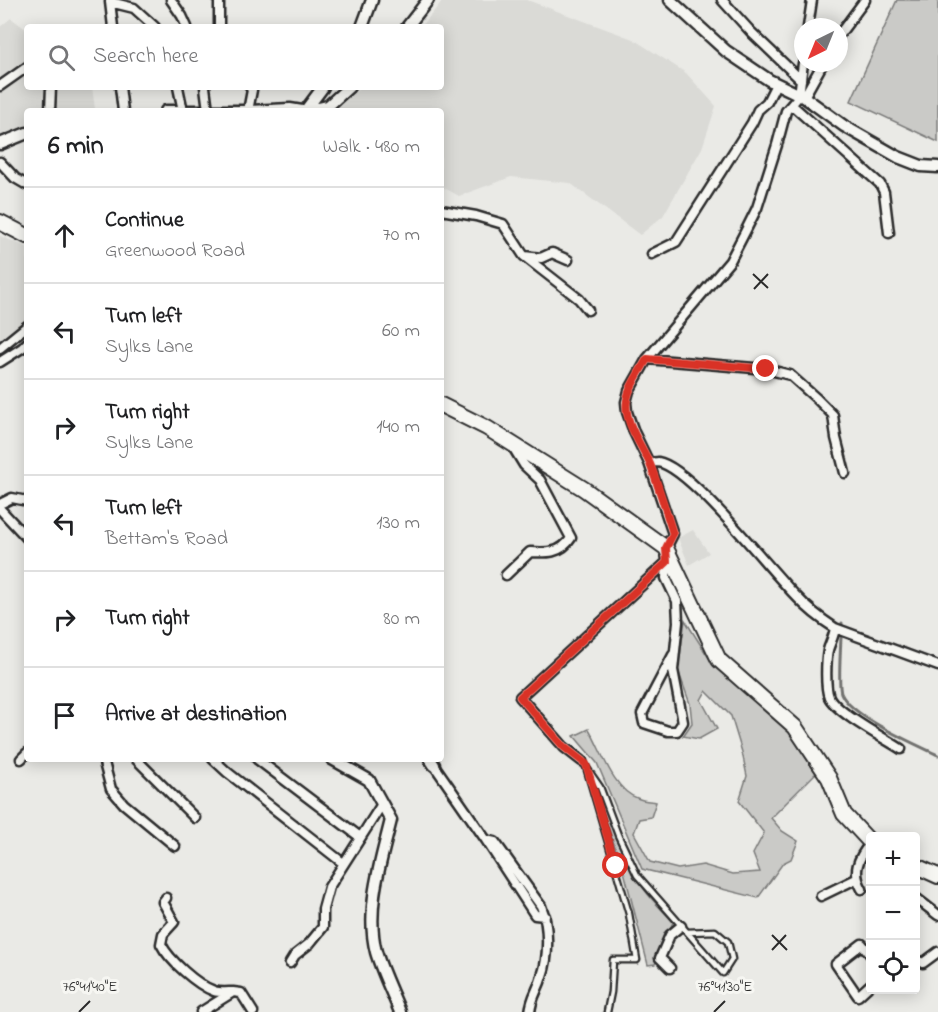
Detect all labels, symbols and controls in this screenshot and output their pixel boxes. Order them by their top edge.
north arrow [794,18,848,72]
search box [24,24,444,90]
icon: search [45,41,78,74]
text: Search here [93,41,198,73]
text: 6 min [48,128,104,166]
text: Walk · 480 m [322,133,420,162]
text: Continue [105,205,184,237]
icon: ahead [48,219,81,252]
text: 70 m [383,221,420,250]
text: Greenwood Road [105,237,245,266]
text: Turn left [105,301,182,333]
icon: left [48,315,81,348]
text: 60 m [382,317,420,346]
text: Sylks Lane [105,333,193,362]
route end [752,355,778,381]
text: Turn right [105,397,190,429]
icon: right [48,411,81,444]
text: 140 m [376,413,420,442]
text: Sylks Lane [105,429,193,458]
text: Turn left [105,493,182,525]
icon: left [48,507,81,540]
text: 130 m [376,509,420,538]
text: Bettam's Road [105,525,228,554]
icon: right [48,603,81,636]
text: Turn right [105,603,190,635]
text: 80 m [383,605,420,634]
icon: arrive [48,699,81,732]
text: Arrive at destination [105,699,287,731]
map controls [866,832,920,994]
button: + [866,832,920,886]
route start [602,852,628,878]
button: − [866,886,920,940]
button: locate [866,940,920,994]
text: 76°41'40"E [63,976,117,998]
text: 76°41'30"E [698,976,752,998]

